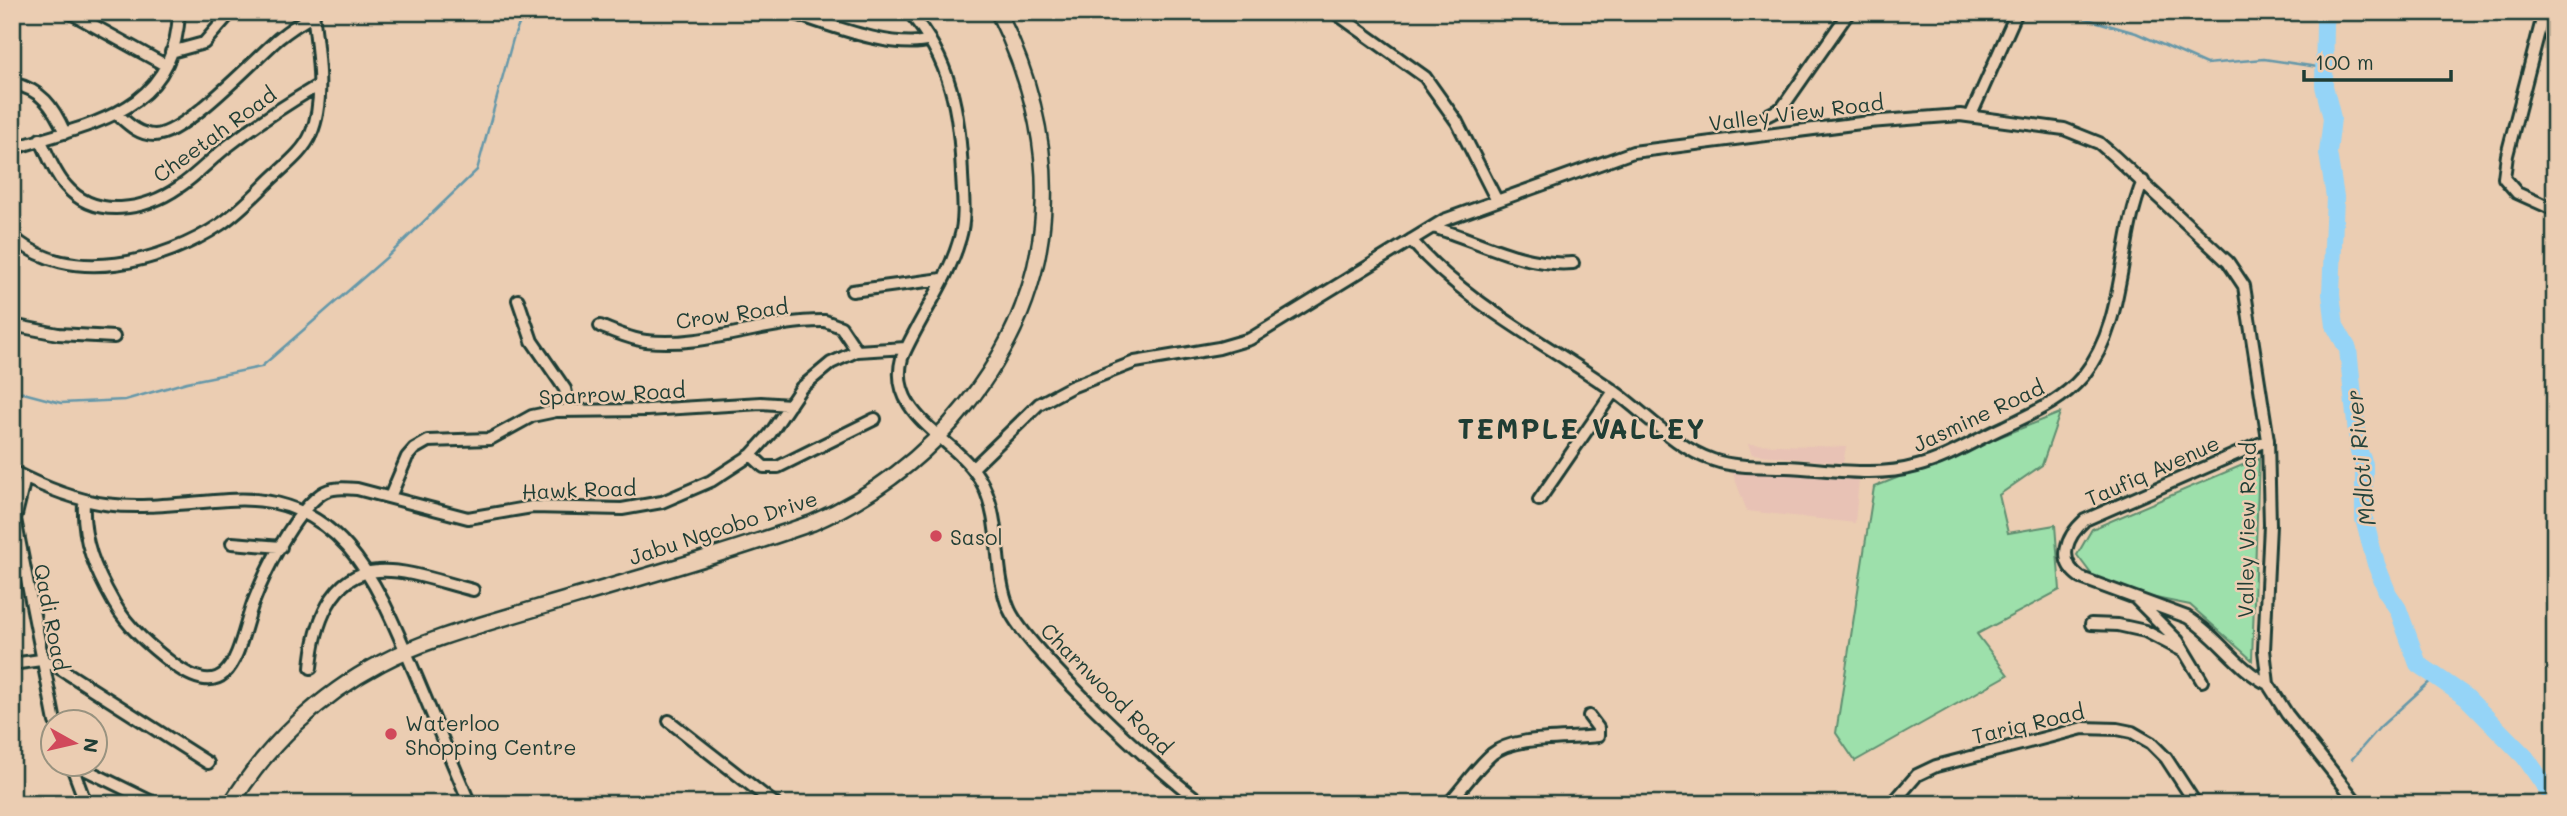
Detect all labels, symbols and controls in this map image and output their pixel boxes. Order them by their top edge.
scale bar [2304,38,2452,82]
text: 100 m [2315,48,2374,75]
street label: Cheetah Road [147,80,281,188]
street label: Valley View Road [1707,88,1885,136]
street label: Crow Road [674,292,790,334]
street label: Jasmine Road [1908,373,2048,457]
street label: Sparrow Road [538,376,686,410]
water label: Mdloti River [2338,389,2382,527]
district label: TEMPLE VALLEY [1457,410,1707,446]
street label: Taufiq Avenue [2081,428,2223,512]
street label: Valley View Road [2231,442,2261,618]
street label: Hawk Road [521,474,637,504]
street label: Jabu Ngcobo Drive [625,484,821,570]
place label: Sasol [950,523,1003,550]
marker: Sasol [928,528,944,544]
street label: Qadi Road [28,561,76,673]
street label: Charnwood Road [1035,616,1179,760]
street label: Tariq Road [1969,697,2087,749]
north arrow [38,708,108,778]
place label: Waterloo Shopping Centre [405,709,576,760]
marker: Waterloo Shopping Centre [383,726,399,742]
text: N [78,737,105,754]

